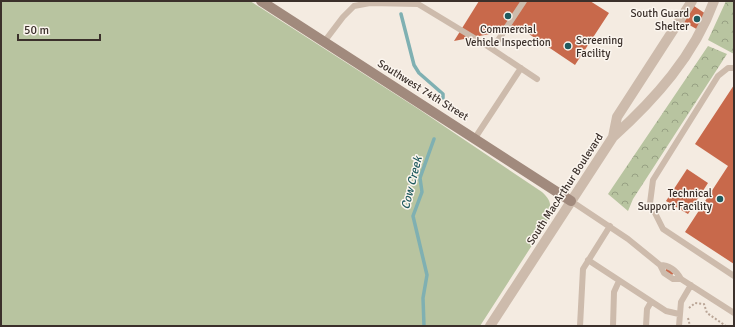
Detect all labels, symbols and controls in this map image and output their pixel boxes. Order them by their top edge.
place label: South Guard Shelter [630,7,689,33]
marker: Commercial Vehicle Inspection [503,11,513,21]
marker: South Guard Shelter [692,14,702,24]
scale bar [18,16,100,42]
text: 50 m [24,23,49,38]
place label: Commercial Vehicle Inspection [465,23,551,49]
place label: Screening Facility [576,34,623,60]
marker: Screening Facility [563,41,573,51]
street label: Southwest 74th Street [375,57,471,123]
street label: South MacArthur Boulevard [524,131,606,247]
water label: Cow Creek [398,154,426,211]
place label: Technical Support Facility [638,187,713,213]
marker: Technical Support Facility [715,194,725,204]

